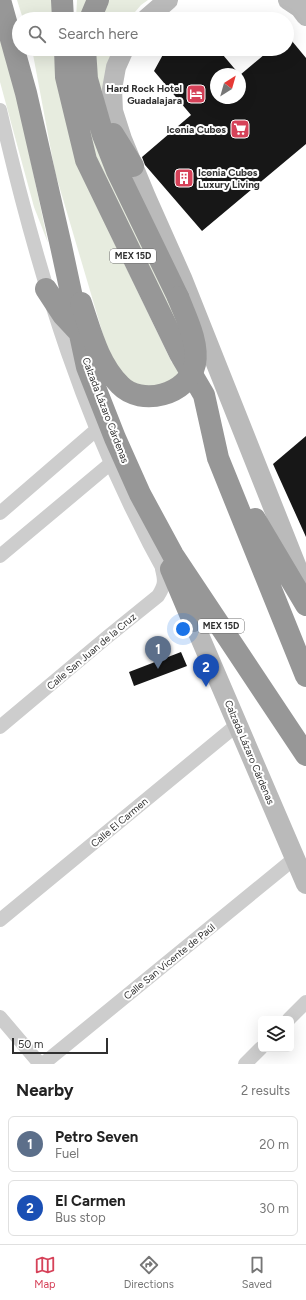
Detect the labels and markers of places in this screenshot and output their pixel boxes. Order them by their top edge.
place label: Hard Rock Hotel Guadalajara [106,82,182,107]
hotel icon: Hard Rock Hotel Guadalajara [185,83,207,105]
supermarket icon: Iconia Cubos [229,118,251,140]
place label: Iconia Cubos [166,123,226,136]
place label: Iconia Cubos Luxury Living [198,166,260,191]
building icon: Iconia Cubos Luxury Living [173,167,195,189]
pin: 1 [145,636,171,669]
pin: 2 [193,654,219,687]

